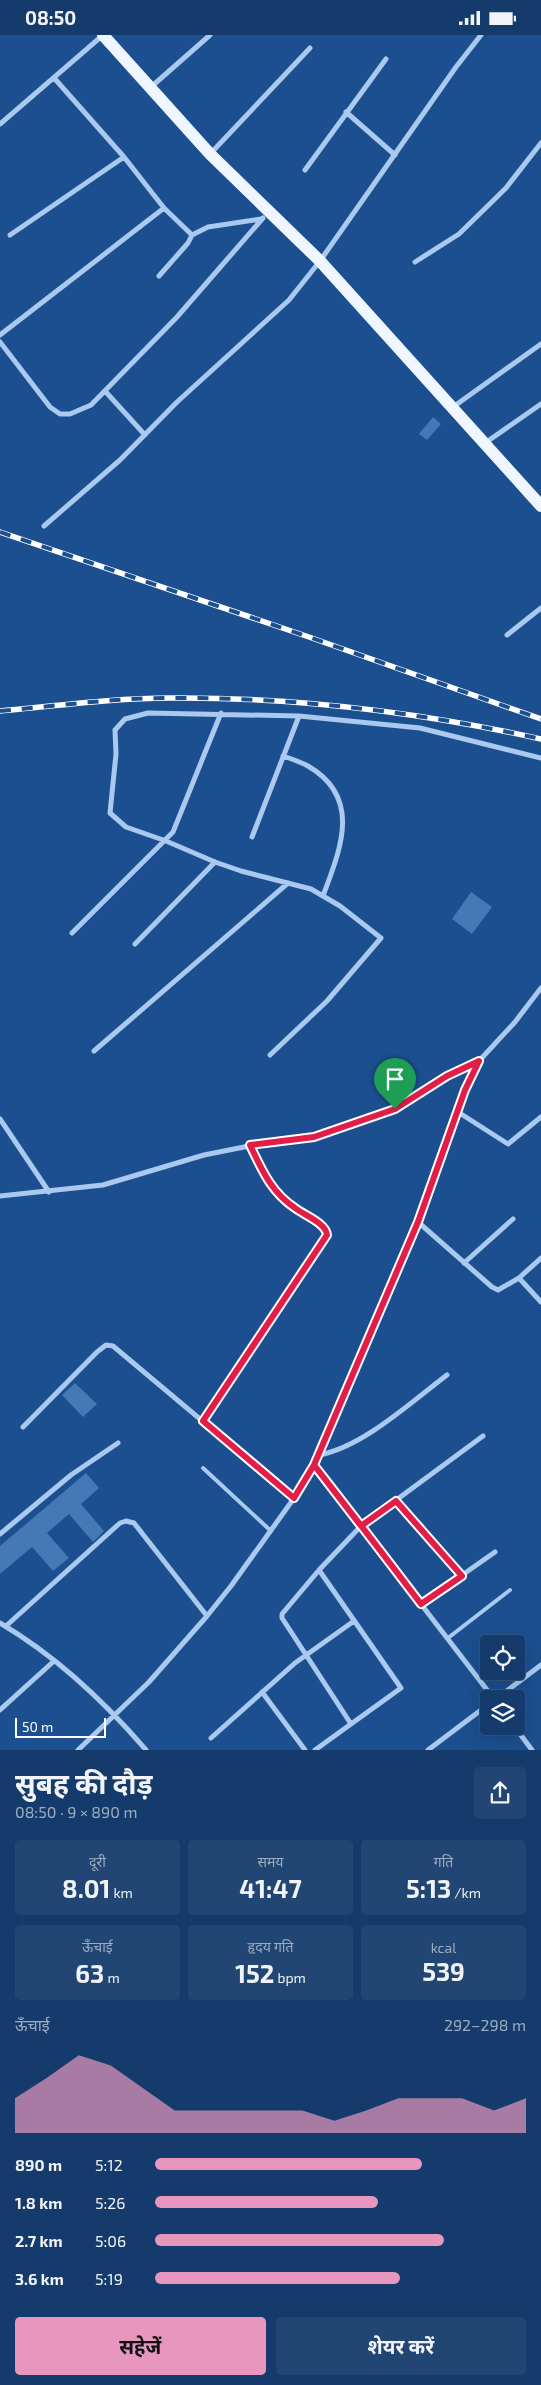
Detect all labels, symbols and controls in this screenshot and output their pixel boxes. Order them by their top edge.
text: 08:50 [25,6,76,29]
pin [374,1058,416,1109]
icon: arrive [381,1065,409,1093]
map controls [480,1635,525,1735]
button: locate [480,1635,525,1680]
button: layers [480,1690,525,1735]
scale bar [15,1715,106,1738]
text: 50 m [22,1718,53,1735]
text: सुबह की दौड़ [15,1766,152,1800]
button: share [474,1767,526,1819]
text: 08:50 · 9 × 890 m [15,1802,137,1821]
text: दूरी [89,1853,106,1870]
text: समय [258,1853,283,1870]
text: गति [434,1853,453,1870]
text: 8.01 [62,1873,110,1903]
text: 41:47 [239,1873,302,1903]
text: 5:13 [406,1873,451,1903]
text: km [110,1884,133,1901]
text: /km [451,1884,481,1901]
text: ऊँचाई [82,1938,113,1955]
text: हृदय गति [248,1938,293,1955]
text: kcal [431,1939,456,1956]
text: 539 [422,1956,465,1986]
text: 63 [75,1958,104,1988]
text: 152 [235,1958,274,1988]
text: m [104,1969,120,1986]
text: bpm [274,1969,306,1986]
text: ऊँचाई [15,2015,50,2034]
text: 292–298 m [444,2015,526,2034]
text: 890 m [15,2155,62,2174]
text: 5:12 [95,2155,123,2174]
text: 1.8 km [15,2193,62,2212]
text: 5:26 [95,2193,126,2212]
text: 2.7 km [15,2231,63,2250]
text: 5:06 [95,2231,126,2250]
text: 3.6 km [15,2269,64,2288]
text: 5:19 [95,2269,123,2288]
button: सहेजें [15,2317,266,2375]
button: शेयर करें [276,2317,526,2375]

